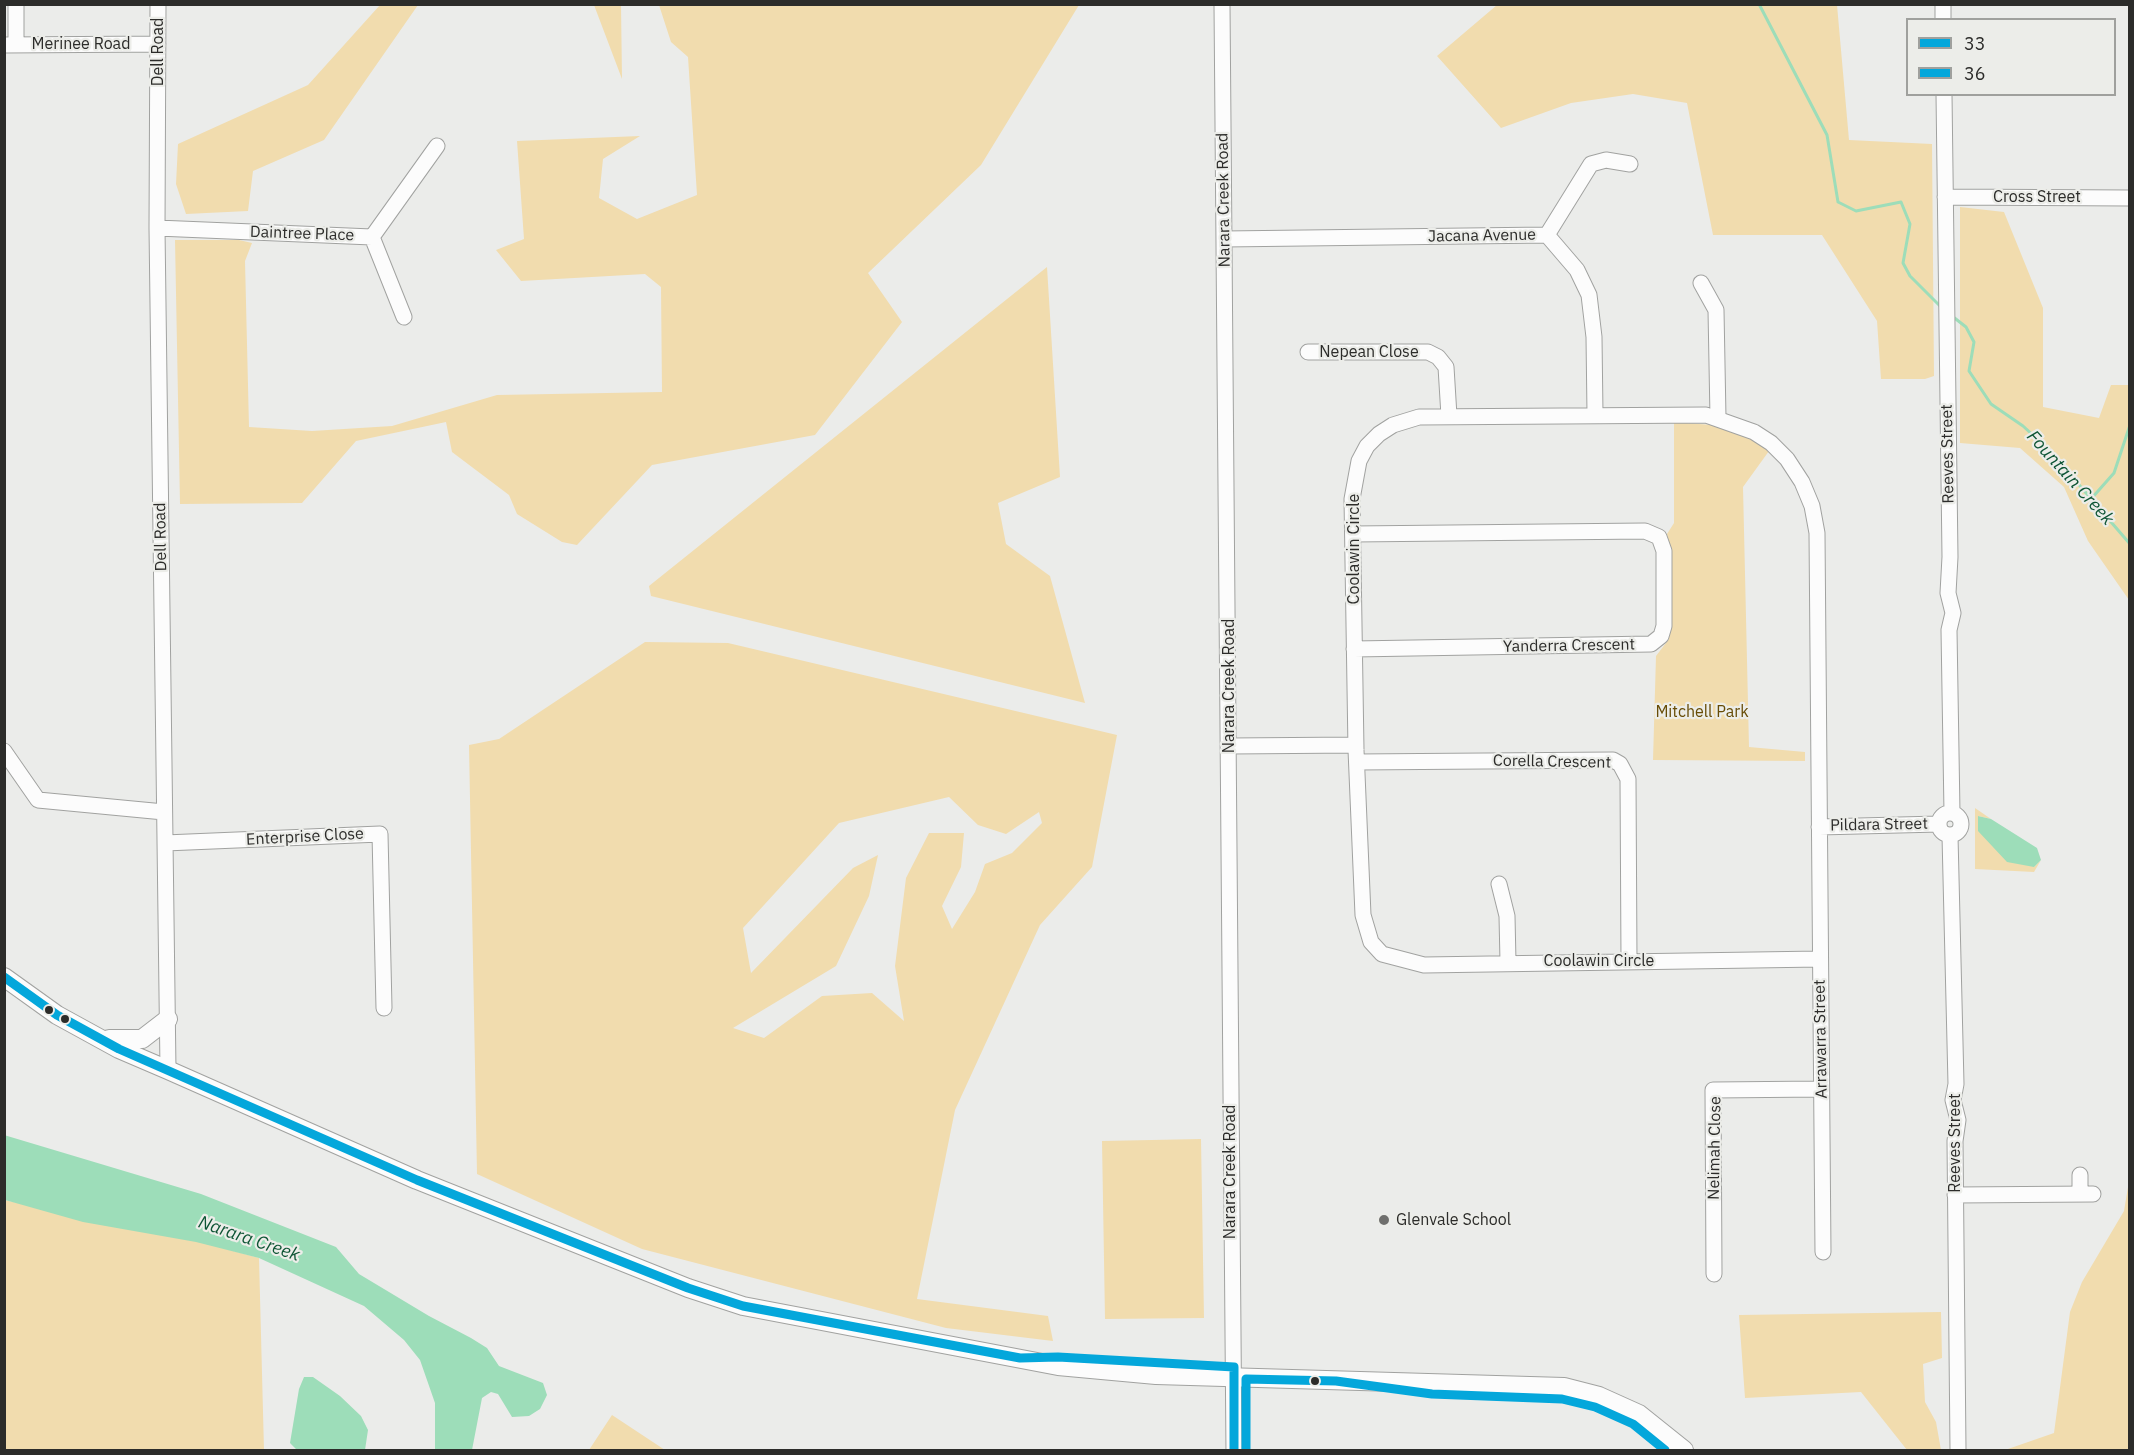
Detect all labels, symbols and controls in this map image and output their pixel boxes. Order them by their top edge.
street label: Dell Road [148,18,168,86]
legend [1906,18,2116,96]
text: 33 [1964,32,1986,55]
street label: Merinee Road [32,34,130,54]
text: 36 [1964,62,1986,85]
street label: Narara Creek Road [1213,133,1235,267]
street label: Cross Street [1993,187,2081,207]
street label: Daintree Place [249,223,355,245]
street label: Jacana Avenue [1428,225,1536,247]
street label: Nepean Close [1319,342,1419,362]
street label: Reeves Street [1938,404,1958,504]
water label: Fountain Creek [2022,426,2118,530]
street label: Coolawin Circle [1344,494,1364,604]
street label: Dell Road [151,502,171,572]
street label: Narara Creek Road [1219,619,1239,753]
street label: Yanderra Crescent [1503,635,1635,657]
park label: Mitchell Park [1655,702,1749,722]
street label: Corella Crescent [1493,751,1611,773]
street label: Pildara Street [1830,815,1928,835]
street label: Enterprise Close [246,824,364,850]
street label: Coolawin Circle [1544,951,1654,971]
street label: Arrawarra Street [1810,979,1832,1099]
unlabelled marker [43,1004,55,1016]
unlabelled marker [59,1013,71,1025]
street label: Reeves Street [1945,1093,1965,1193]
street label: Nelimah Close [1704,1096,1726,1200]
street label: Narara Creek Road [1220,1105,1240,1239]
place label: Glenvale School [1396,1210,1511,1230]
water label: Narara Creek [195,1212,303,1266]
marker: Glenvale School [1377,1213,1391,1227]
unlabelled marker [1309,1375,1321,1387]

